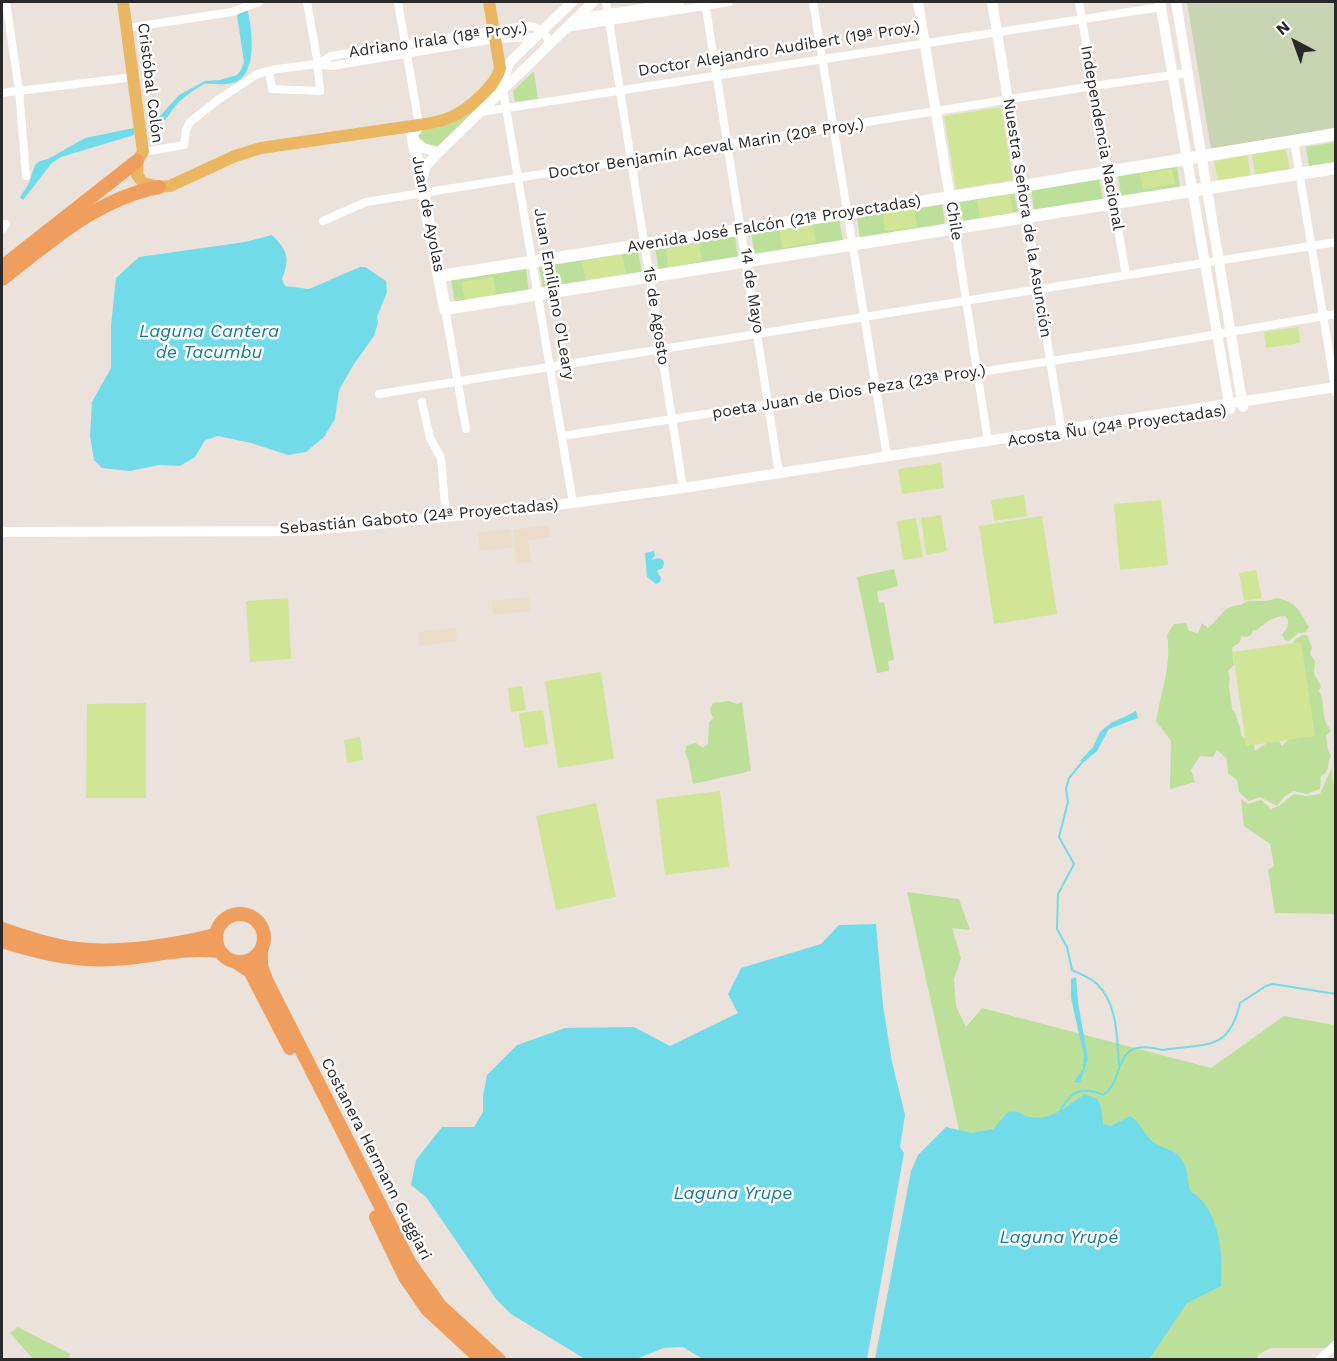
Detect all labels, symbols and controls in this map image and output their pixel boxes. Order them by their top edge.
north arrow [1265,12,1325,72]
street label: Doctor Alejandro Audibert (19ª Proy.) [637,17,921,81]
text: N [1272,17,1294,39]
street label: Adriano Irala (18ª Proy.) [348,18,528,62]
street label: Cristóbal Colón [133,22,167,144]
street label: Independencia Nacional [1076,44,1128,232]
street label: Nuestra Señora de la Asunción [999,97,1055,339]
street label: Doctor Benjamín Aceval Marin (20ª Proy.) [547,115,865,183]
street label: Juan de Ayolas [407,154,449,274]
street label: Avenida José Falcón (21ª Proyectadas) [626,191,922,257]
street label: Chile [941,200,967,242]
street label: Juan Emiliano O'Leary [529,207,579,381]
street label: 14 de Mayo [736,247,768,335]
street label: 15 de Agosto [639,266,673,366]
water label: Laguna Cantera de Tacumbu [139,321,279,364]
street label: poeta Juan de Dios Peza (23ª Proy.) [711,361,987,423]
street label: Acosta Ñu (24ª Proyectadas) [1006,401,1228,451]
street label: Sebastián Gaboto (24ª Proyectadas) [279,495,559,539]
street label: Costanera Hermann Guggiari [317,1055,435,1263]
water label: Laguna Yrupe [673,1183,793,1205]
water label: Laguna Yrupé [999,1227,1119,1249]

